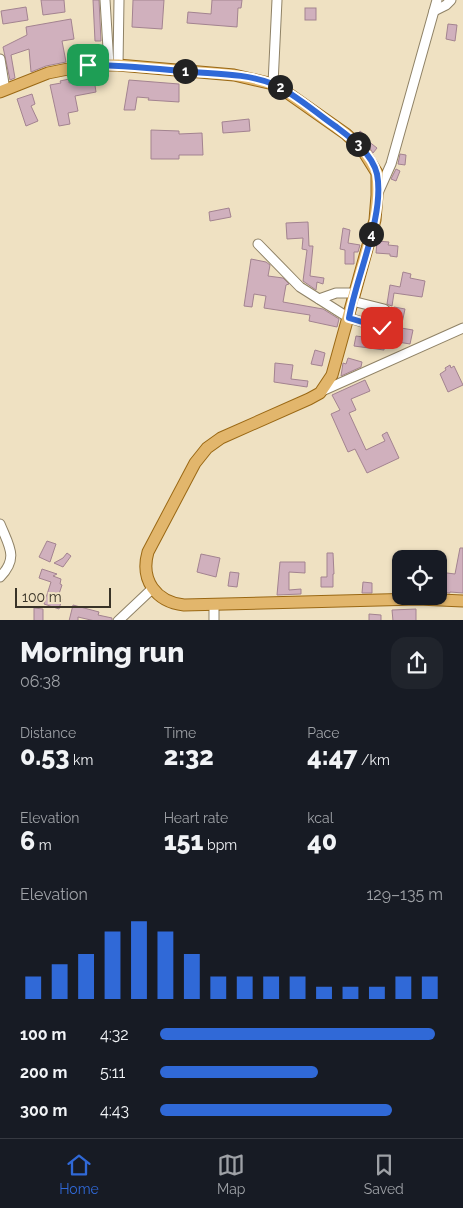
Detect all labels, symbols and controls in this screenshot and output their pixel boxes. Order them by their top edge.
pin [67,44,109,86]
icon: arrive [74,51,102,79]
pin: 1 [172,58,198,84]
text: 1 [182,63,189,79]
pin: 2 [268,74,292,100]
text: 2 [277,79,284,95]
pin: 3 [346,132,370,156]
text: 3 [355,136,362,152]
pin: 4 [358,222,384,246]
text: 4 [368,226,376,242]
pin [361,307,403,349]
icon: check [368,314,396,342]
map controls [392,550,447,605]
button: locate [392,550,447,605]
scale bar [15,586,111,609]
text: 100 m [22,589,62,605]
text: Morning run [20,636,184,669]
button: share [391,637,443,689]
text: 06:38 [20,672,60,691]
text: Distance [20,725,76,741]
text: Time [164,725,196,741]
text: Pace [307,725,339,741]
text: 0.53 [20,741,70,771]
text: 2:32 [164,741,214,771]
text: 4:47 [307,741,357,771]
text: km [70,752,93,768]
text: /km [357,752,390,768]
text: Elevation [20,810,79,826]
text: Heart rate [164,810,228,826]
text: kcal [307,810,334,826]
text: 6 [20,826,35,856]
text: 151 [164,826,204,856]
text: 40 [307,826,337,856]
text: m [35,837,52,853]
text: bpm [204,837,237,853]
text: Elevation [20,885,88,904]
text: 129–135 m [367,885,443,904]
text: 100 m [20,1025,66,1044]
text: 4:32 [100,1025,129,1044]
text: 200 m [20,1063,67,1082]
text: 5:11 [100,1063,125,1082]
text: 300 m [20,1101,67,1120]
text: 4:43 [100,1101,129,1120]
tab: Home [59,1151,99,1197]
tab: Map [217,1151,246,1197]
tab: Saved [364,1151,404,1197]

